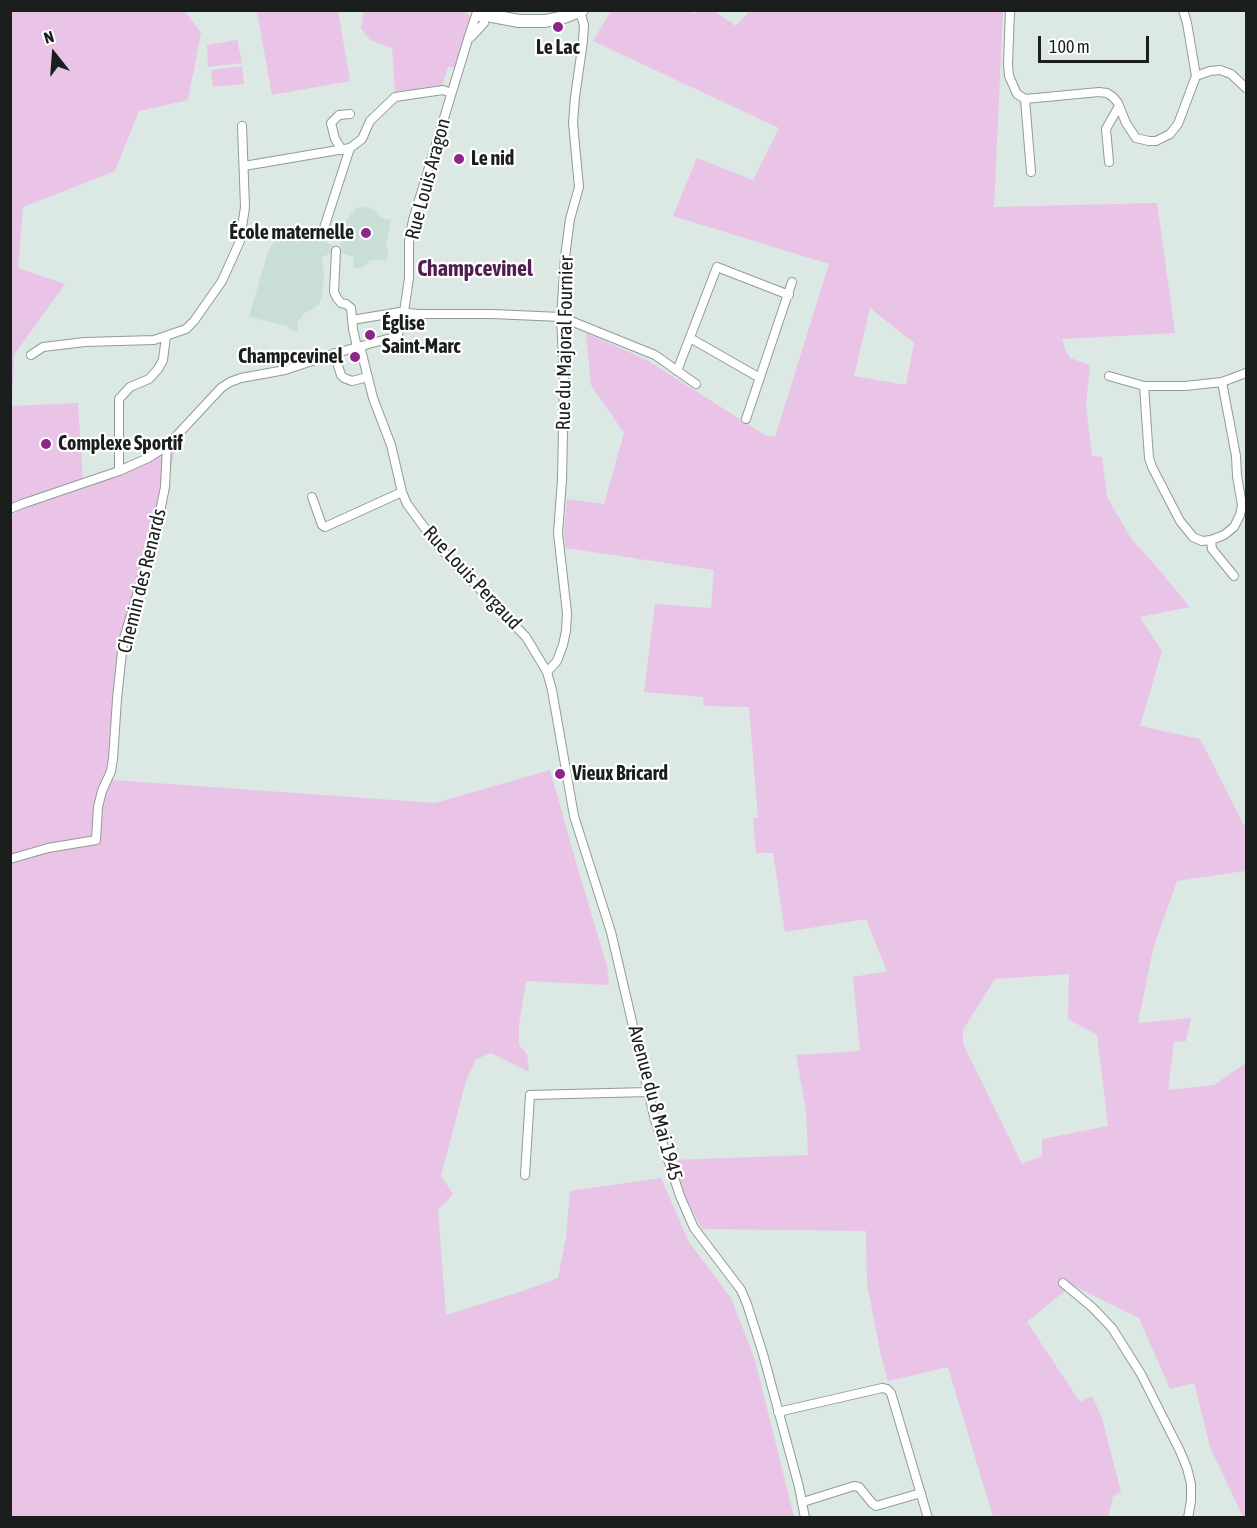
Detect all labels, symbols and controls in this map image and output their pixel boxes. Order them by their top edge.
marker: Le Lac [551,20,565,34]
north arrow [24,24,84,84]
scale bar [1041,24,1152,62]
text: N [42,27,56,47]
place label: Le Lac [536,36,580,60]
text: 100 m [1049,36,1090,57]
street label: Rue Louis Aragon [400,116,456,242]
place label: Le nid [471,147,514,171]
marker: Le nid [452,152,466,166]
place label: École maternelle [229,221,354,245]
marker: École maternelle [359,226,373,240]
street label: Rue du Majoral Fournier [551,255,579,431]
district label: Champcevinel [417,256,533,282]
place label: Église Saint-Marc [382,312,461,359]
marker: Église Saint-Marc [363,328,377,342]
place label: Champcevinel [238,345,343,369]
marker: Champcevinel [348,350,362,364]
place label: Complexe Sportif [58,432,183,456]
marker: Complexe Sportif [39,437,53,451]
street label: Chemin des Renards [112,506,172,656]
street label: Rue Louis Pergaud [418,521,526,635]
place label: Vieux Bricard [572,762,668,786]
marker: Vieux Bricard [553,767,567,781]
street label: Avenue du 8 Mai 1945 [623,1023,687,1183]

